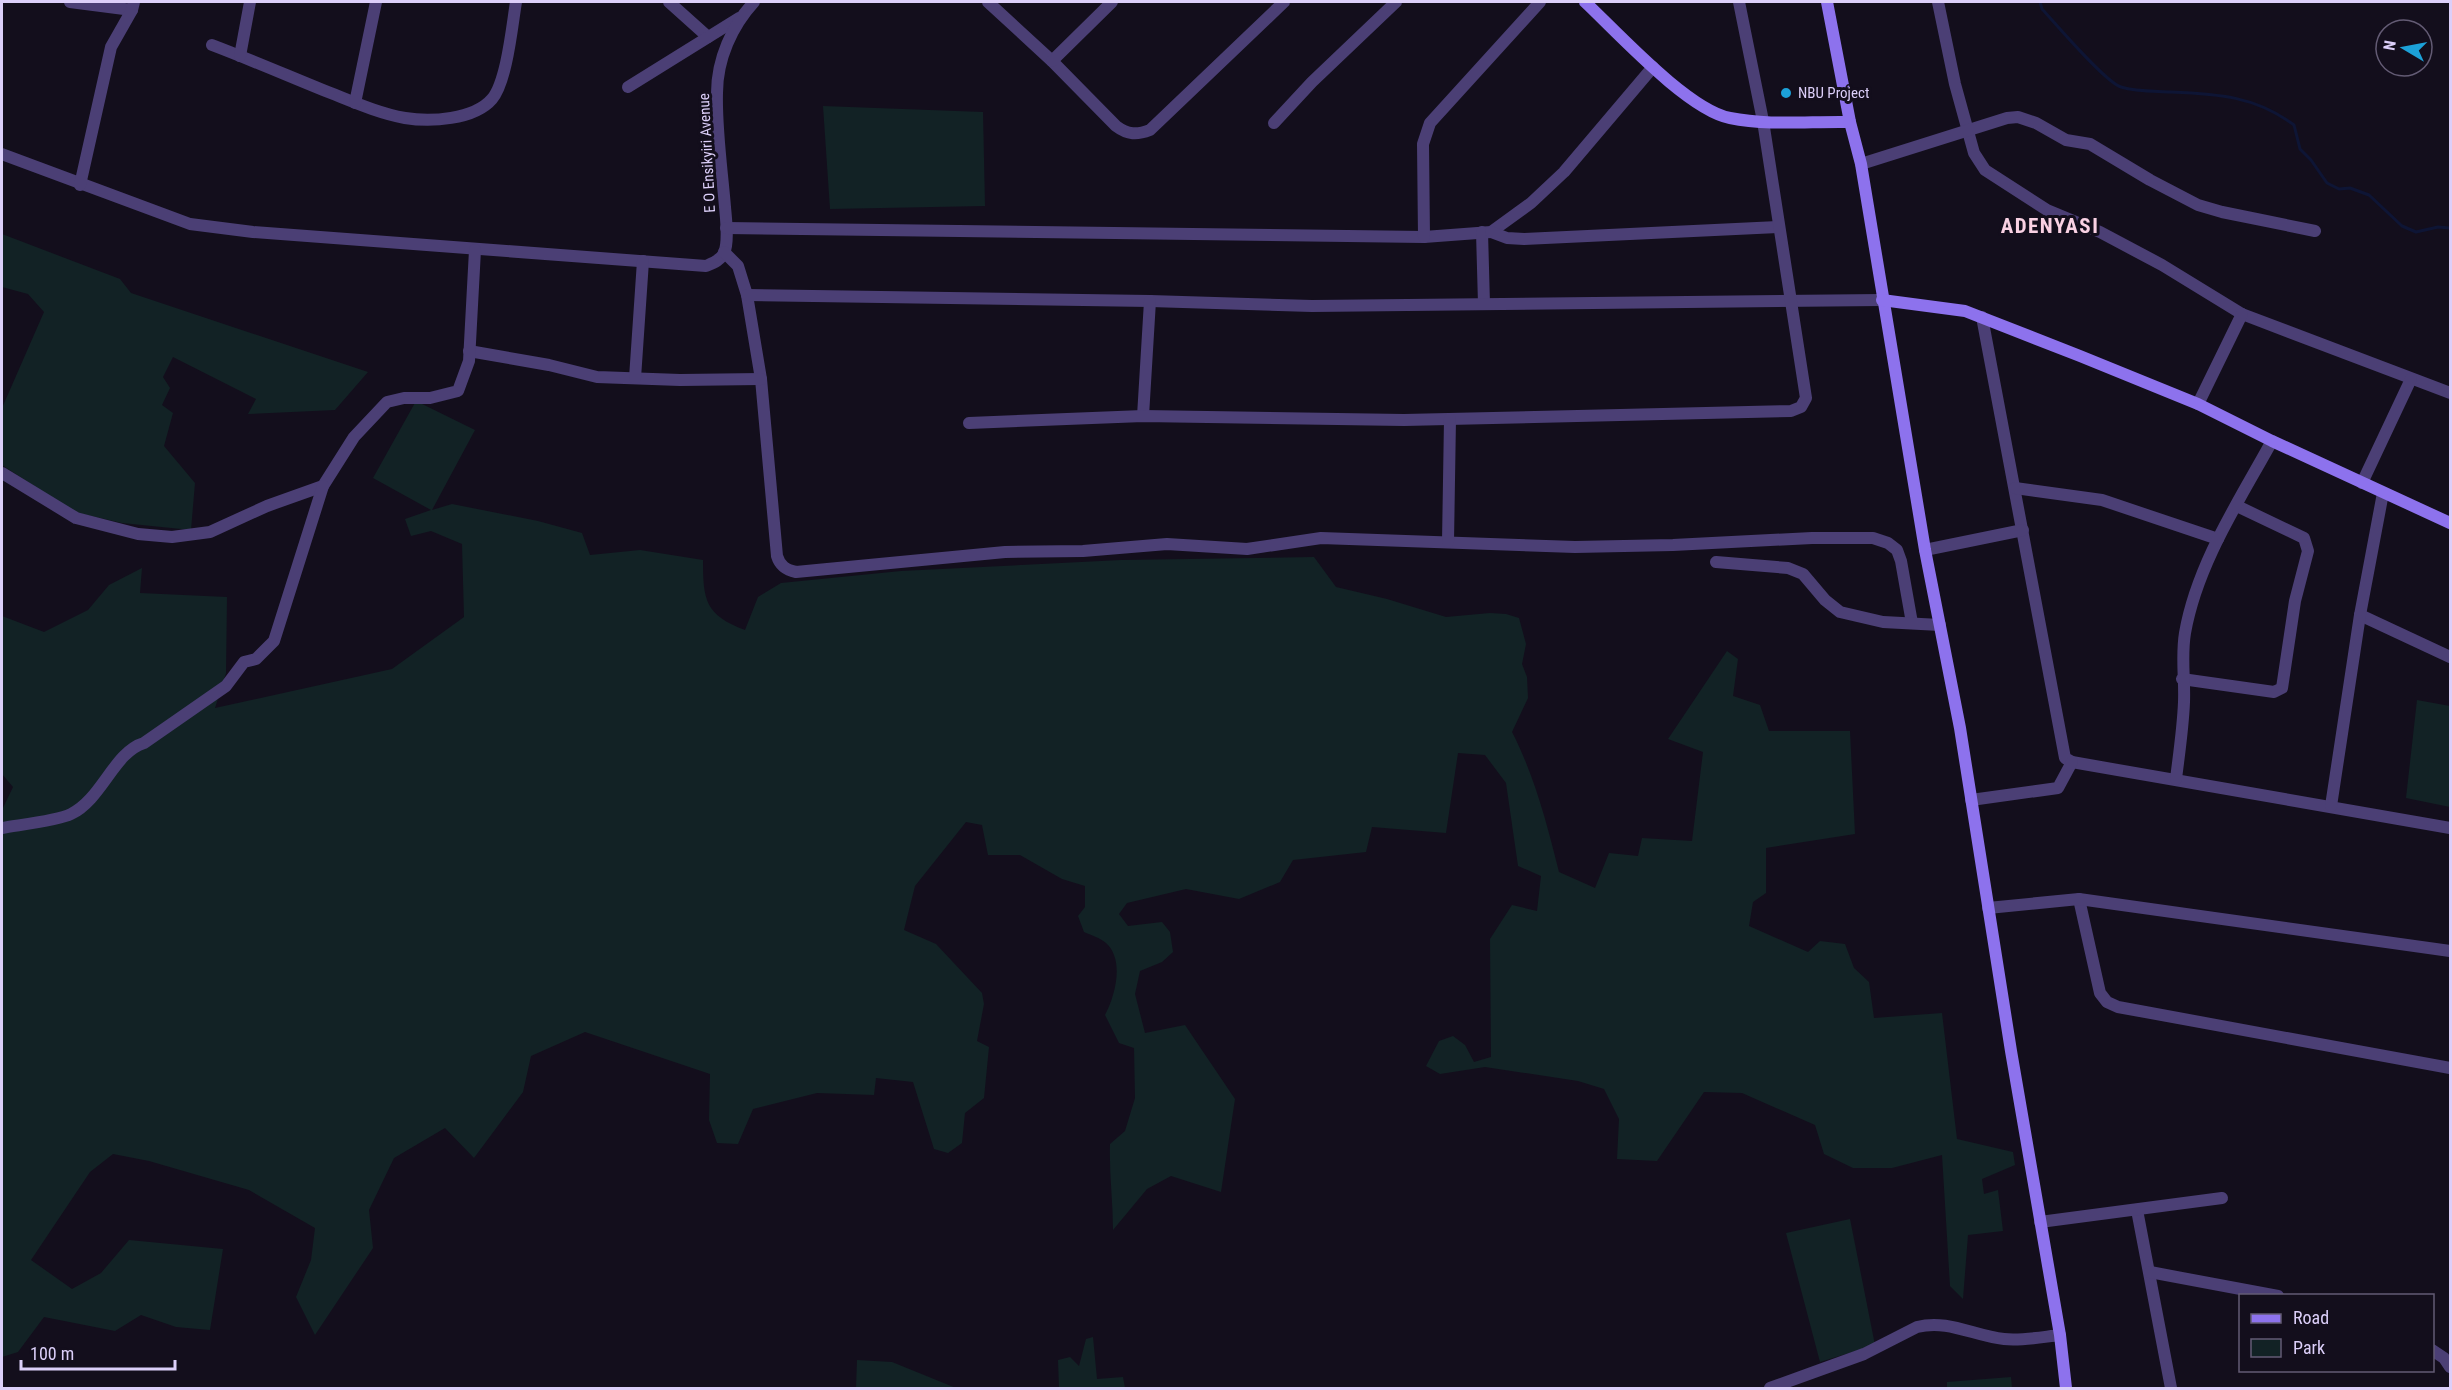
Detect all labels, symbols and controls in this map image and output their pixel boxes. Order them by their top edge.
north arrow [2374,18,2434,78]
text: N [2380,39,2400,52]
place label: NBU Project [1798,84,1869,102]
marker: NBU Project [1779,86,1793,100]
street label: E O Ensikyiri Avenue [695,93,719,213]
district label: ADENYASI [2001,214,2099,238]
legend [2239,1294,2434,1372]
text: Road [2293,1307,2329,1328]
scale bar [21,1333,176,1371]
text: Park [2293,1337,2325,1358]
text: 100 m [30,1343,74,1364]

